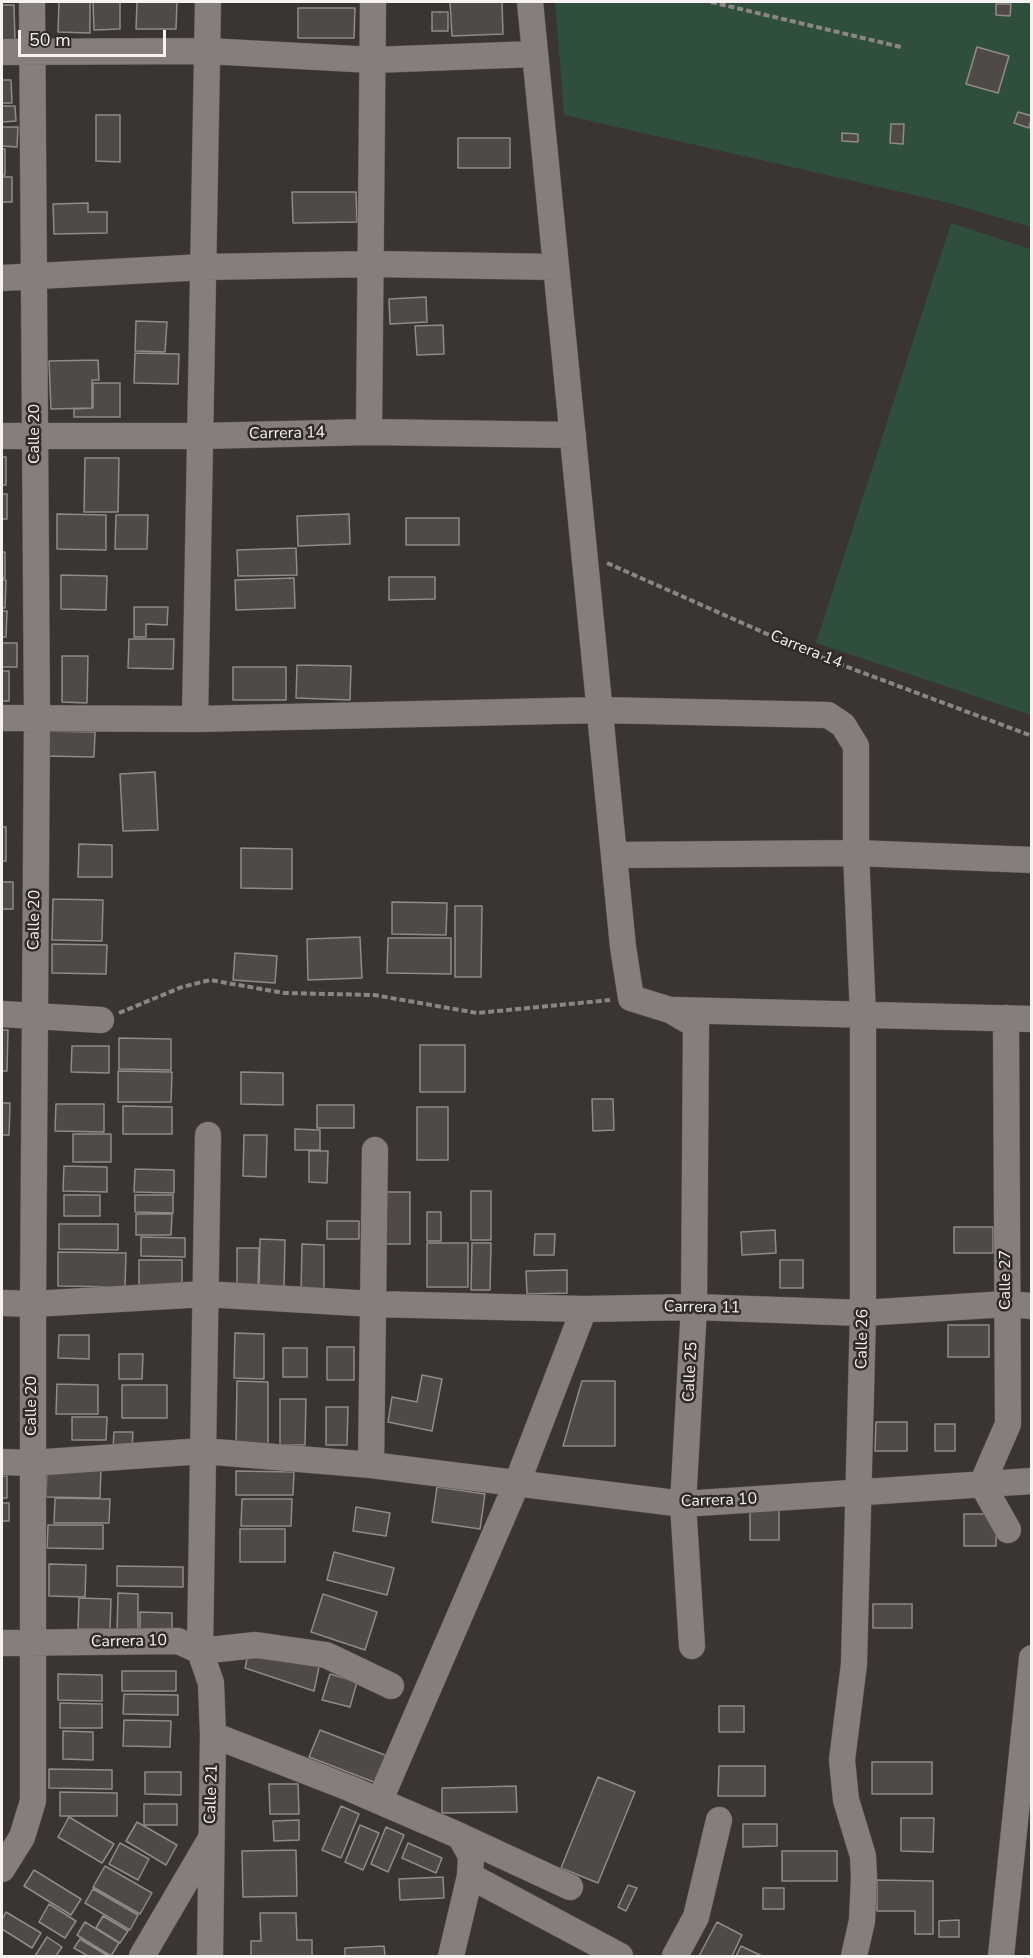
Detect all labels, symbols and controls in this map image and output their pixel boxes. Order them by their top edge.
scale bar [21,18,170,56]
text: 50 m [29,28,71,52]
street label: Calle 20 [25,404,45,464]
street label: Carrera 14 [249,424,325,444]
street label: Carrera 14 [767,627,845,673]
street label: Calle 20 [25,890,45,950]
street label: Calle 27 [996,1250,1016,1310]
street label: Carrera 11 [664,1298,740,1318]
street label: Calle 26 [853,1309,873,1369]
street label: Calle 25 [680,1341,702,1403]
street label: Calle 20 [22,1376,42,1436]
street label: Carrera 10 [681,1490,757,1512]
street label: Carrera 10 [91,1632,167,1652]
street label: Calle 21 [201,1764,223,1824]

